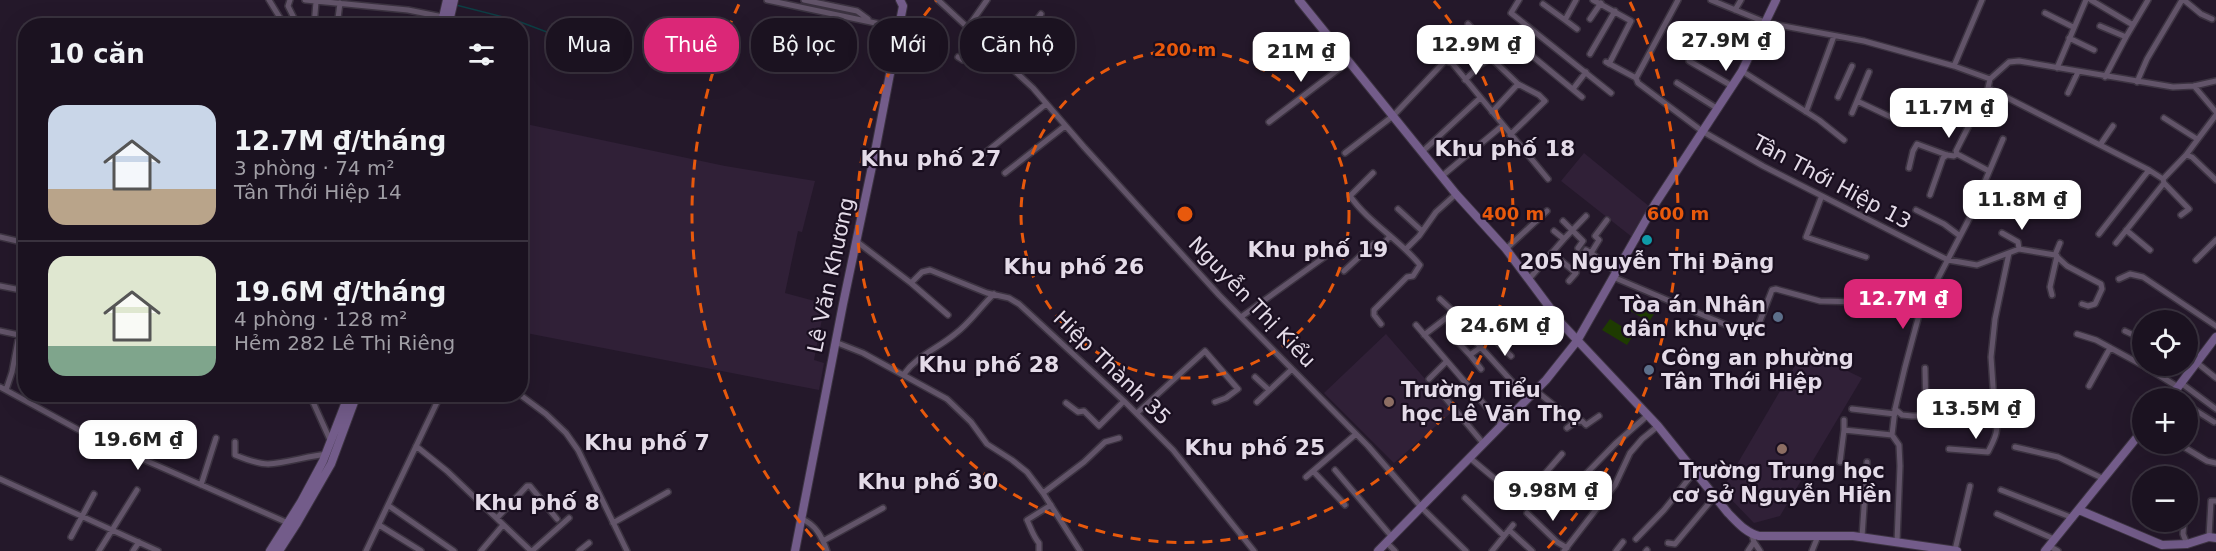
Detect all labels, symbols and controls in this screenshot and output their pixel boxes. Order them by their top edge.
chip: Mua [546,18,632,72]
chip: Thuê [644,18,739,72]
chip: Bộ lọc [751,18,857,72]
chip: Mới [869,18,948,72]
chip: Căn hộ [960,18,1075,72]
pin: 27.9M ₫ [1671,21,1781,72]
pin: 12.9M ₫ [1421,25,1531,76]
text: 27.9M ₫ [1681,28,1771,52]
pin: 21M ₫ [1259,32,1343,83]
text: 12.9M ₫ [1431,32,1521,56]
icon: filters [465,38,498,71]
text: 10 căn [48,39,145,69]
text: 200 m [1154,39,1216,60]
text: 21M ₫ [1267,39,1335,63]
pin: 11.7M ₫ [1894,88,2004,139]
text: 11.7M ₫ [1904,95,1994,119]
text: 12.7M ₫/tháng [234,126,446,156]
icon: home [96,129,168,201]
street label: Tân Thới Hiệp 13 [1748,130,1915,234]
district label: Khu phố 18 [1435,136,1575,161]
district label: Khu phố 27 [861,146,1001,171]
text: 3 phòng · 74 m² [234,156,394,180]
text: Tân Thới Hiệp 14 [234,180,402,204]
pin: 11.8M ₫ [1967,180,2077,231]
text: 11.8M ₫ [1977,187,2067,211]
street label: Lê Văn Khương [803,195,859,355]
text: 400 m [1482,203,1544,224]
text: 600 m [1647,203,1709,224]
centre of rings [1175,204,1195,224]
street label: Nguyễn Thị Kiểu [1184,231,1321,372]
marker: 205 Nguyễn Thị Đặng [1640,233,1654,247]
district label: Khu phố 19 [1248,237,1388,262]
place label: 205 Nguyễn Thị Đặng [1520,250,1774,274]
district label: Khu phố 26 [1004,254,1144,279]
text: 19.6M ₫/tháng [234,277,446,307]
pin: 12.7M ₫ [1848,279,1958,330]
icon: home [96,280,168,352]
text: 12.7M ₫ [1858,286,1948,310]
place label: Tòa án Nhân dân khu vực [1620,293,1766,341]
street label: Hiệp Thành 35 [1048,306,1176,430]
pin: 24.6M ₫ [1450,306,1560,357]
text: 4 phòng · 128 m² [234,307,407,331]
marker: Tòa án Nhân dân khu vực [1771,310,1785,324]
map controls [2132,310,2198,532]
button: locate [2132,310,2198,376]
text: 24.6M ₫ [1460,313,1550,337]
text: Hẻm 282 Lê Thị Riêng [234,331,455,355]
place label: Công an phường Tân Thới Hiệp [1661,346,1854,394]
district label: Khu phố 28 [919,352,1059,377]
marker: Công an phường Tân Thới Hiệp [1642,363,1656,377]
place label: Trường Tiểu học Lê Văn Thọ [1401,377,1581,426]
button: + [2132,388,2198,454]
pin: 13.5M ₫ [1921,389,2031,440]
marker: Trường Tiểu học Lê Văn Thọ [1382,395,1396,409]
text: 13.5M ₫ [1931,396,2021,420]
pin: 19.6M ₫ [83,420,193,471]
text: 19.6M ₫ [93,427,183,451]
district label: Khu phố 7 [584,430,710,455]
district label: Khu phố 25 [1185,435,1325,460]
marker: Trường Trung học cơ sở Nguyễn Hiền [1775,442,1789,456]
place label: Trường Trung học cơ sở Nguyễn Hiền [1672,459,1892,507]
button: − [2132,466,2198,532]
district label: Khu phố 30 [858,469,998,494]
pin: 9.98M ₫ [1498,471,1608,522]
text: 9.98M ₫ [1508,478,1598,502]
district label: Khu phố 8 [474,490,600,515]

